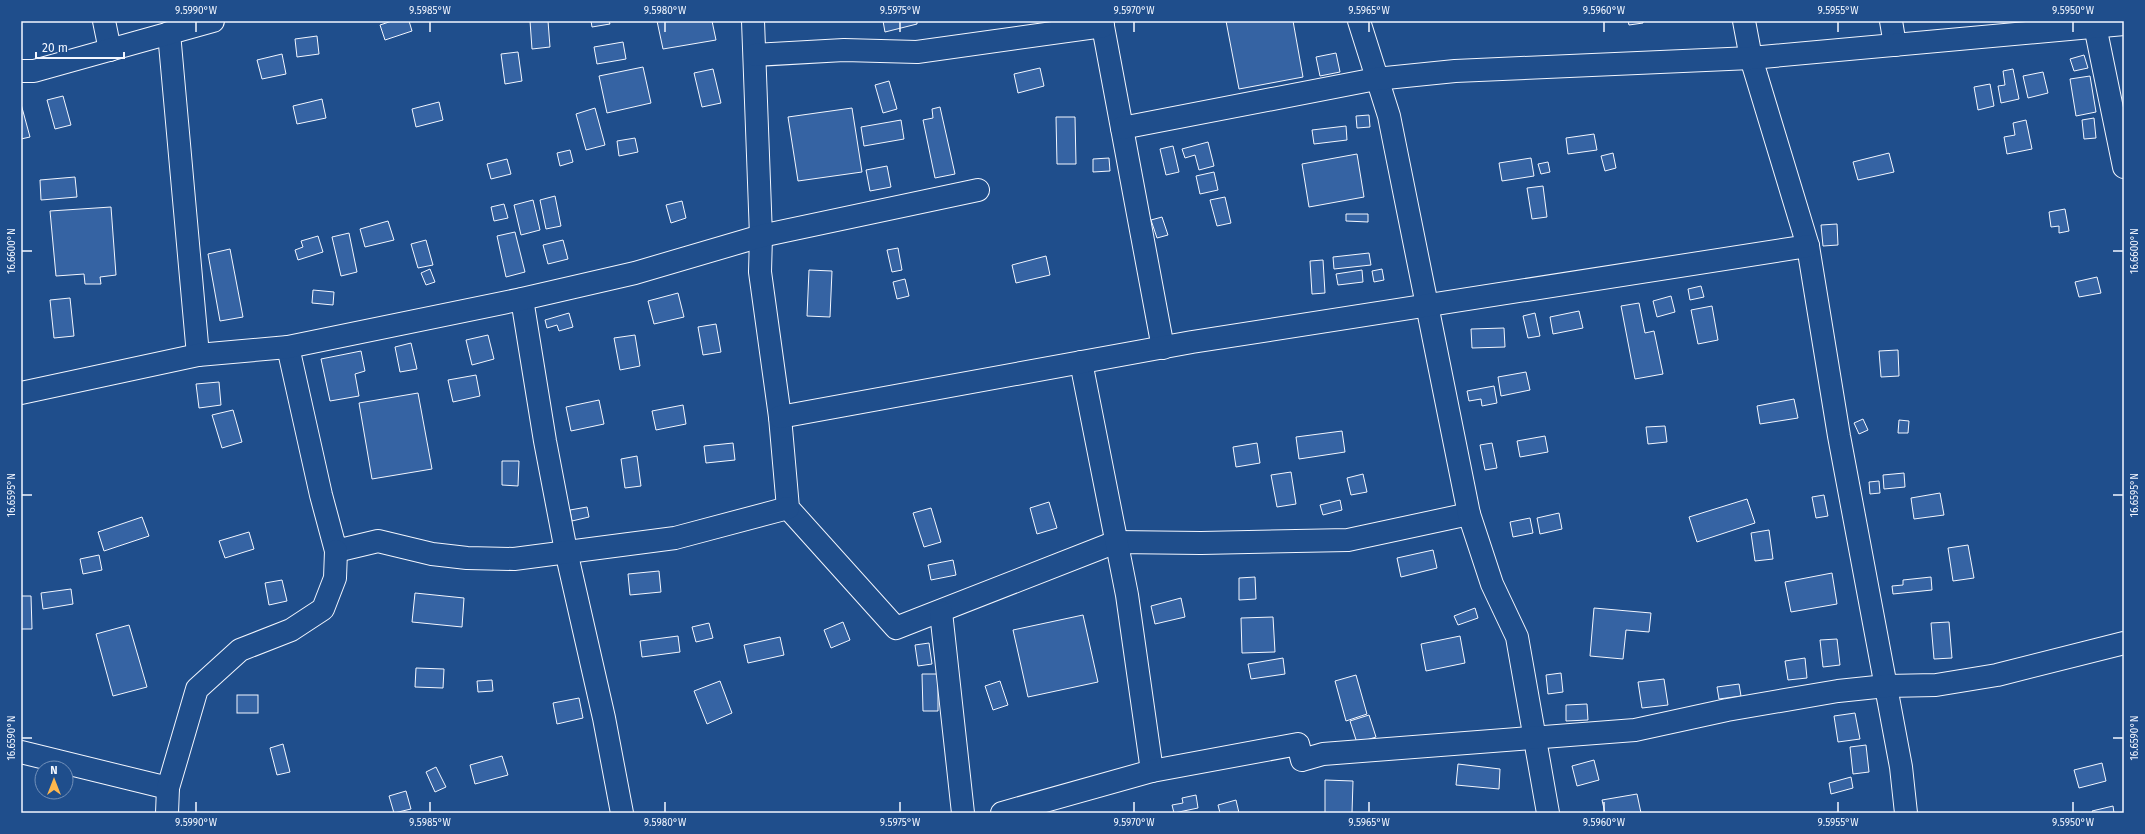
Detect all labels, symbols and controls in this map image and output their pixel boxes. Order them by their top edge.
text: 9.5990°W [175,5,218,17]
text: 9.5985°W [409,5,452,17]
text: 9.5980°W [644,5,687,17]
text: 9.5975°W [880,5,921,17]
text: 9.5970°W [1113,5,1155,17]
text: 9.5965°W [1348,5,1391,17]
text: 9.5960°W [1583,5,1626,17]
text: 9.5955°W [1817,5,1859,17]
text: 9.5950°W [2052,5,2095,17]
scale bar [36,34,124,60]
text: 20 m [42,41,68,55]
text: 16.6600°N [6,228,18,274]
text: 16.6600°N [2129,228,2141,274]
text: 16.6595°N [6,473,18,517]
text: 16.6595°N [2129,473,2141,517]
text: 16.6590°N [6,716,18,761]
text: 16.6590°N [2129,716,2141,761]
north arrow [34,760,74,800]
text: N [50,764,58,777]
text: 9.5990°W [175,817,218,829]
text: 9.5985°W [409,817,452,829]
text: 9.5980°W [644,817,687,829]
text: 9.5975°W [880,817,921,829]
text: 9.5970°W [1113,817,1155,829]
text: 9.5965°W [1348,817,1391,829]
text: 9.5960°W [1583,817,1626,829]
text: 9.5955°W [1817,817,1859,829]
text: 9.5950°W [2052,817,2095,829]

